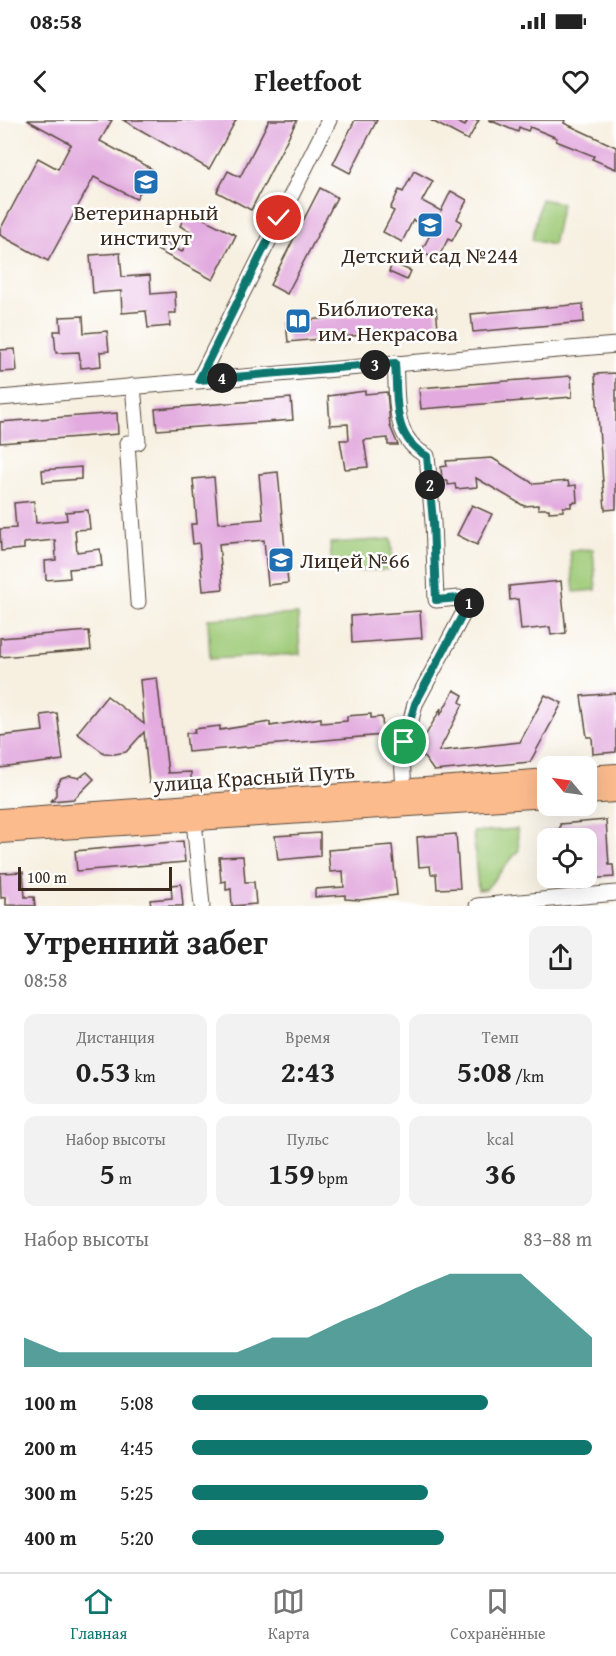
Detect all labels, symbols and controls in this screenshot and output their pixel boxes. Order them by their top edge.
text: 08:58 [30,5,82,37]
text: Fleetfoot [254,61,362,101]
icon: back [24,65,57,98]
icon: heart [559,65,592,98]
school or university icon: Ветеринарный институт [131,167,161,197]
pin [253,192,304,243]
place label: Ветеринарный институт [73,196,219,253]
icon: check [262,201,295,234]
school or university icon: Детский сад №244 [415,210,445,240]
place label: Детский сад №244 [341,239,518,271]
place label: Библиотека им. Некрасова [318,292,458,349]
library icon: Библиотека им. Некрасова [283,306,313,336]
pin: 3 [360,350,390,380]
text: 3 [371,353,379,377]
pin: 4 [207,363,237,393]
text: 4 [218,366,226,390]
pin: 2 [415,470,445,500]
text: 2 [426,473,434,497]
place label: Лицей №66 [300,544,410,576]
school or university icon: Лицей №66 [266,545,296,575]
pin: 1 [454,588,484,618]
text: 1 [465,591,473,615]
pin [378,716,429,767]
icon: arrive [387,725,420,758]
street label: улица Красный Путь [151,754,356,800]
north arrow [537,756,597,816]
map controls [537,756,597,888]
button: locate [537,828,597,888]
scale bar [18,864,172,892]
text: 100 m [27,865,67,889]
text: Утренний забег [24,918,268,966]
button: share [529,926,592,989]
text: 08:58 [24,965,67,994]
text: Дистанция [77,1025,155,1049]
text: Время [286,1025,330,1049]
text: Темп [482,1025,519,1049]
text: 0.53 [76,1049,131,1093]
text: 2:43 [280,1049,336,1093]
text: 5:08 [457,1049,512,1093]
text: km [131,1064,156,1088]
text: /km [512,1064,544,1088]
text: Набор высоты [66,1127,166,1151]
text: Пульс [287,1127,329,1151]
text: kcal [487,1127,514,1151]
text: 5 [100,1151,115,1195]
text: 159 [268,1151,315,1195]
text: 36 [485,1151,516,1195]
text: m [115,1166,132,1190]
text: bpm [315,1166,348,1190]
text: Набор высоты [24,1224,149,1253]
text: 83–88 m [523,1224,592,1253]
text: 100 m [24,1388,77,1417]
text: 5:08 [120,1388,154,1417]
text: 200 m [24,1433,77,1462]
text: 4:45 [120,1433,154,1462]
text: 300 m [24,1478,77,1507]
text: 5:25 [120,1478,154,1507]
text: 400 m [24,1523,77,1552]
text: 5:20 [120,1523,154,1552]
tab: Главная [70,1585,127,1645]
tab: Карта [268,1585,310,1645]
tab: Сохранённые [450,1585,546,1645]

